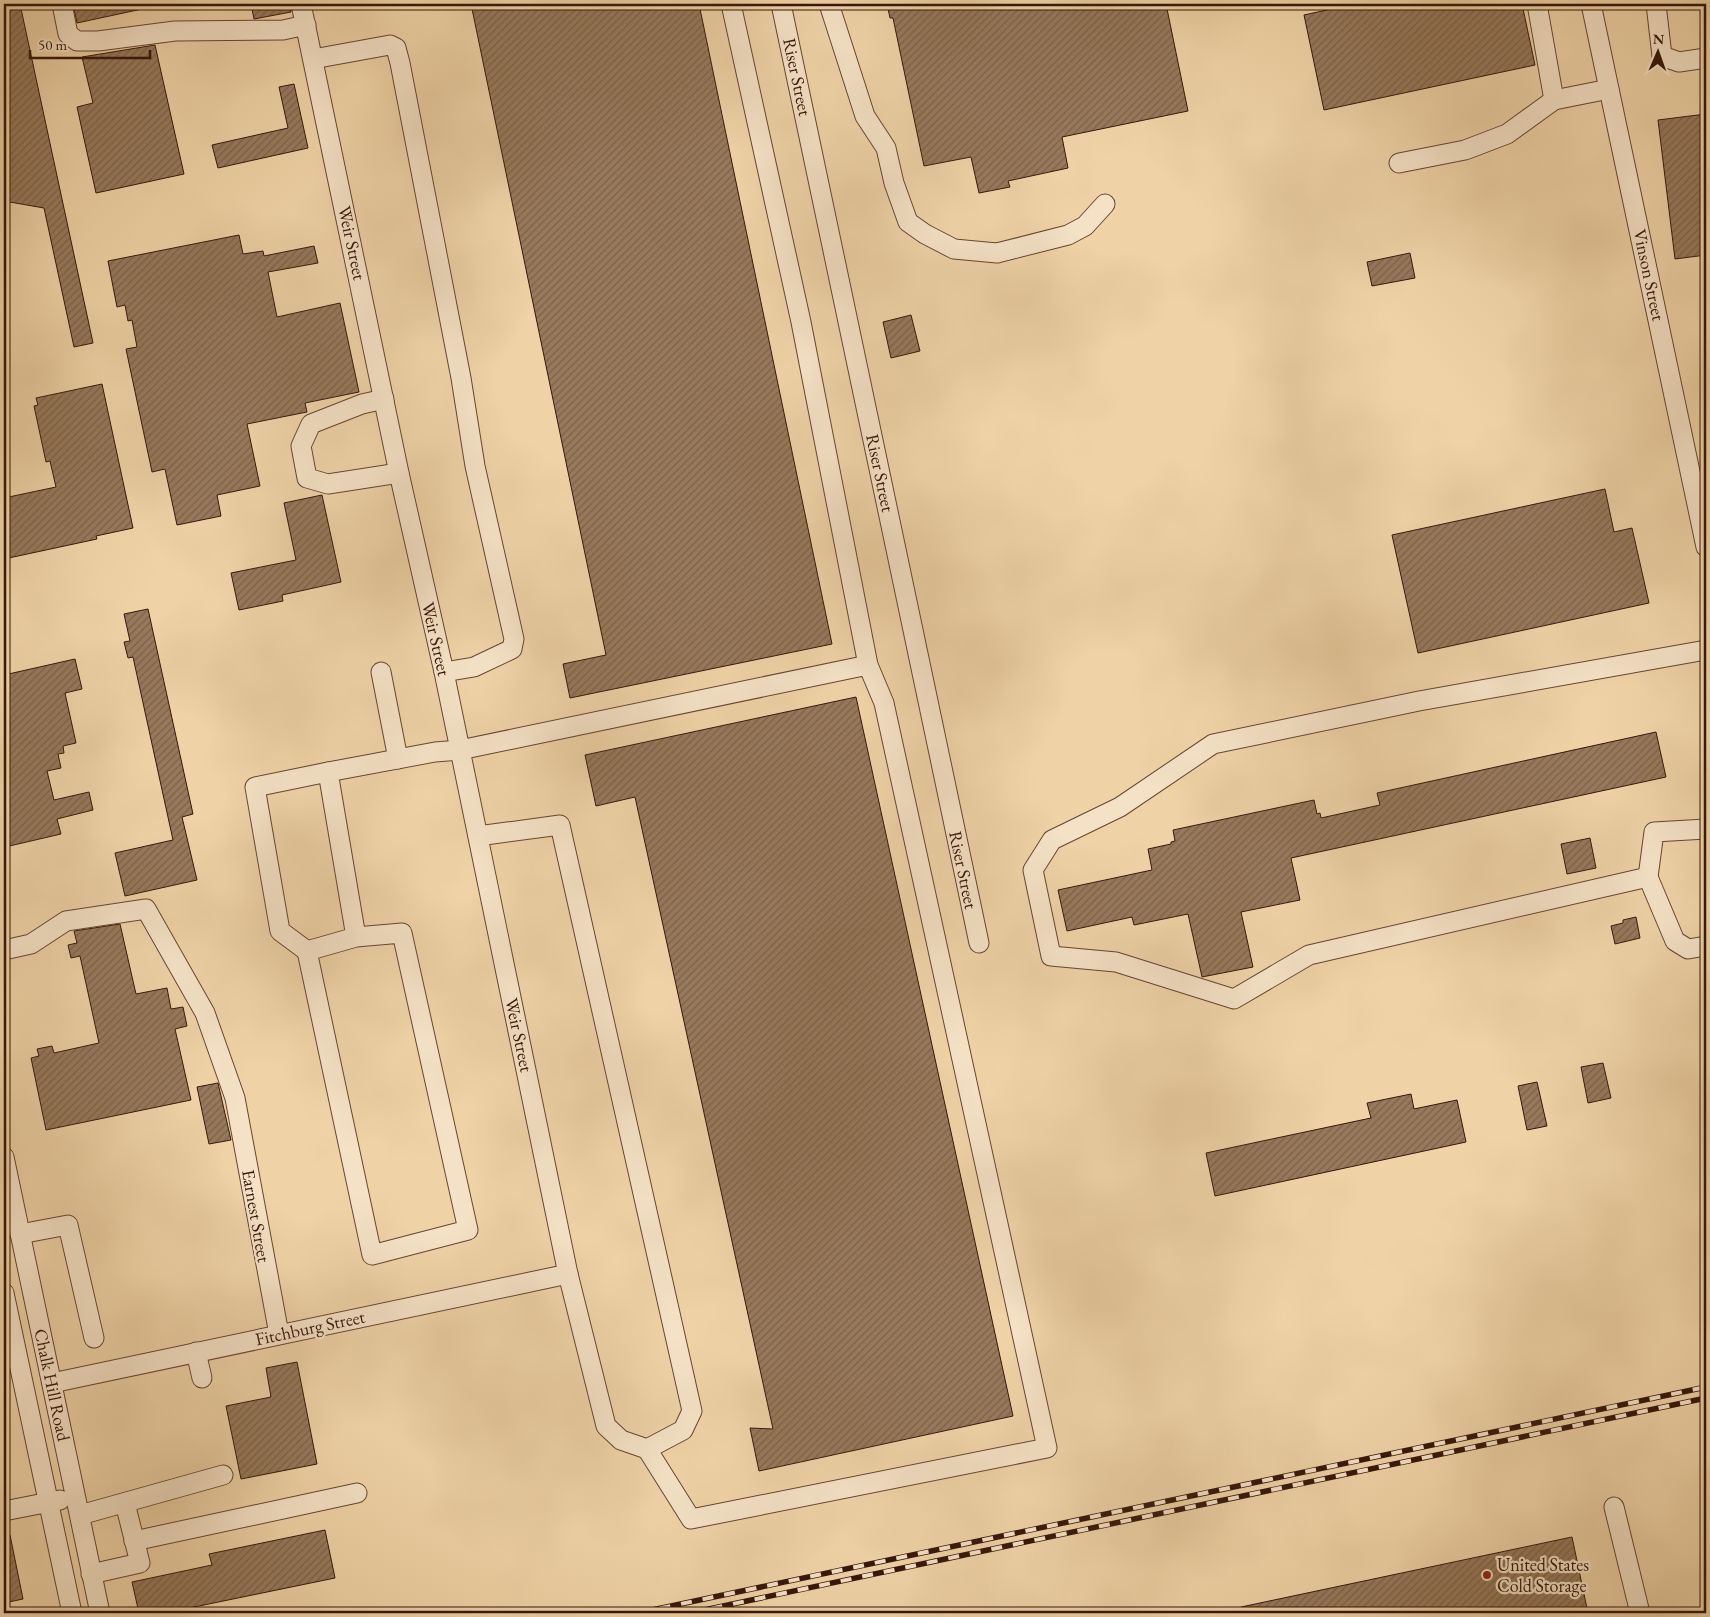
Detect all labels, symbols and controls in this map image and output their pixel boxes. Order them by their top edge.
scale bar [30,28,150,60]
north arrow [1632,28,1682,78]
text: N [1652,30,1665,48]
text: 50 m [38,35,67,54]
street label: Riser Street [778,36,817,118]
street label: Weir Street [333,204,372,282]
street label: Vinson Street [1629,227,1670,323]
street label: Riser Street [861,432,900,514]
street label: Weir Street [417,600,456,678]
street label: Riser Street [944,829,983,911]
street label: Weir Street [500,996,539,1074]
street label: Earnest Street [237,1168,276,1265]
street label: Fitchburg Street [253,1305,367,1350]
street label: Chalk Hill Road [29,1327,76,1444]
place label: United States Cold Storage [1497,1553,1589,1597]
marker: United States Cold Storage [1481,1569,1493,1581]

